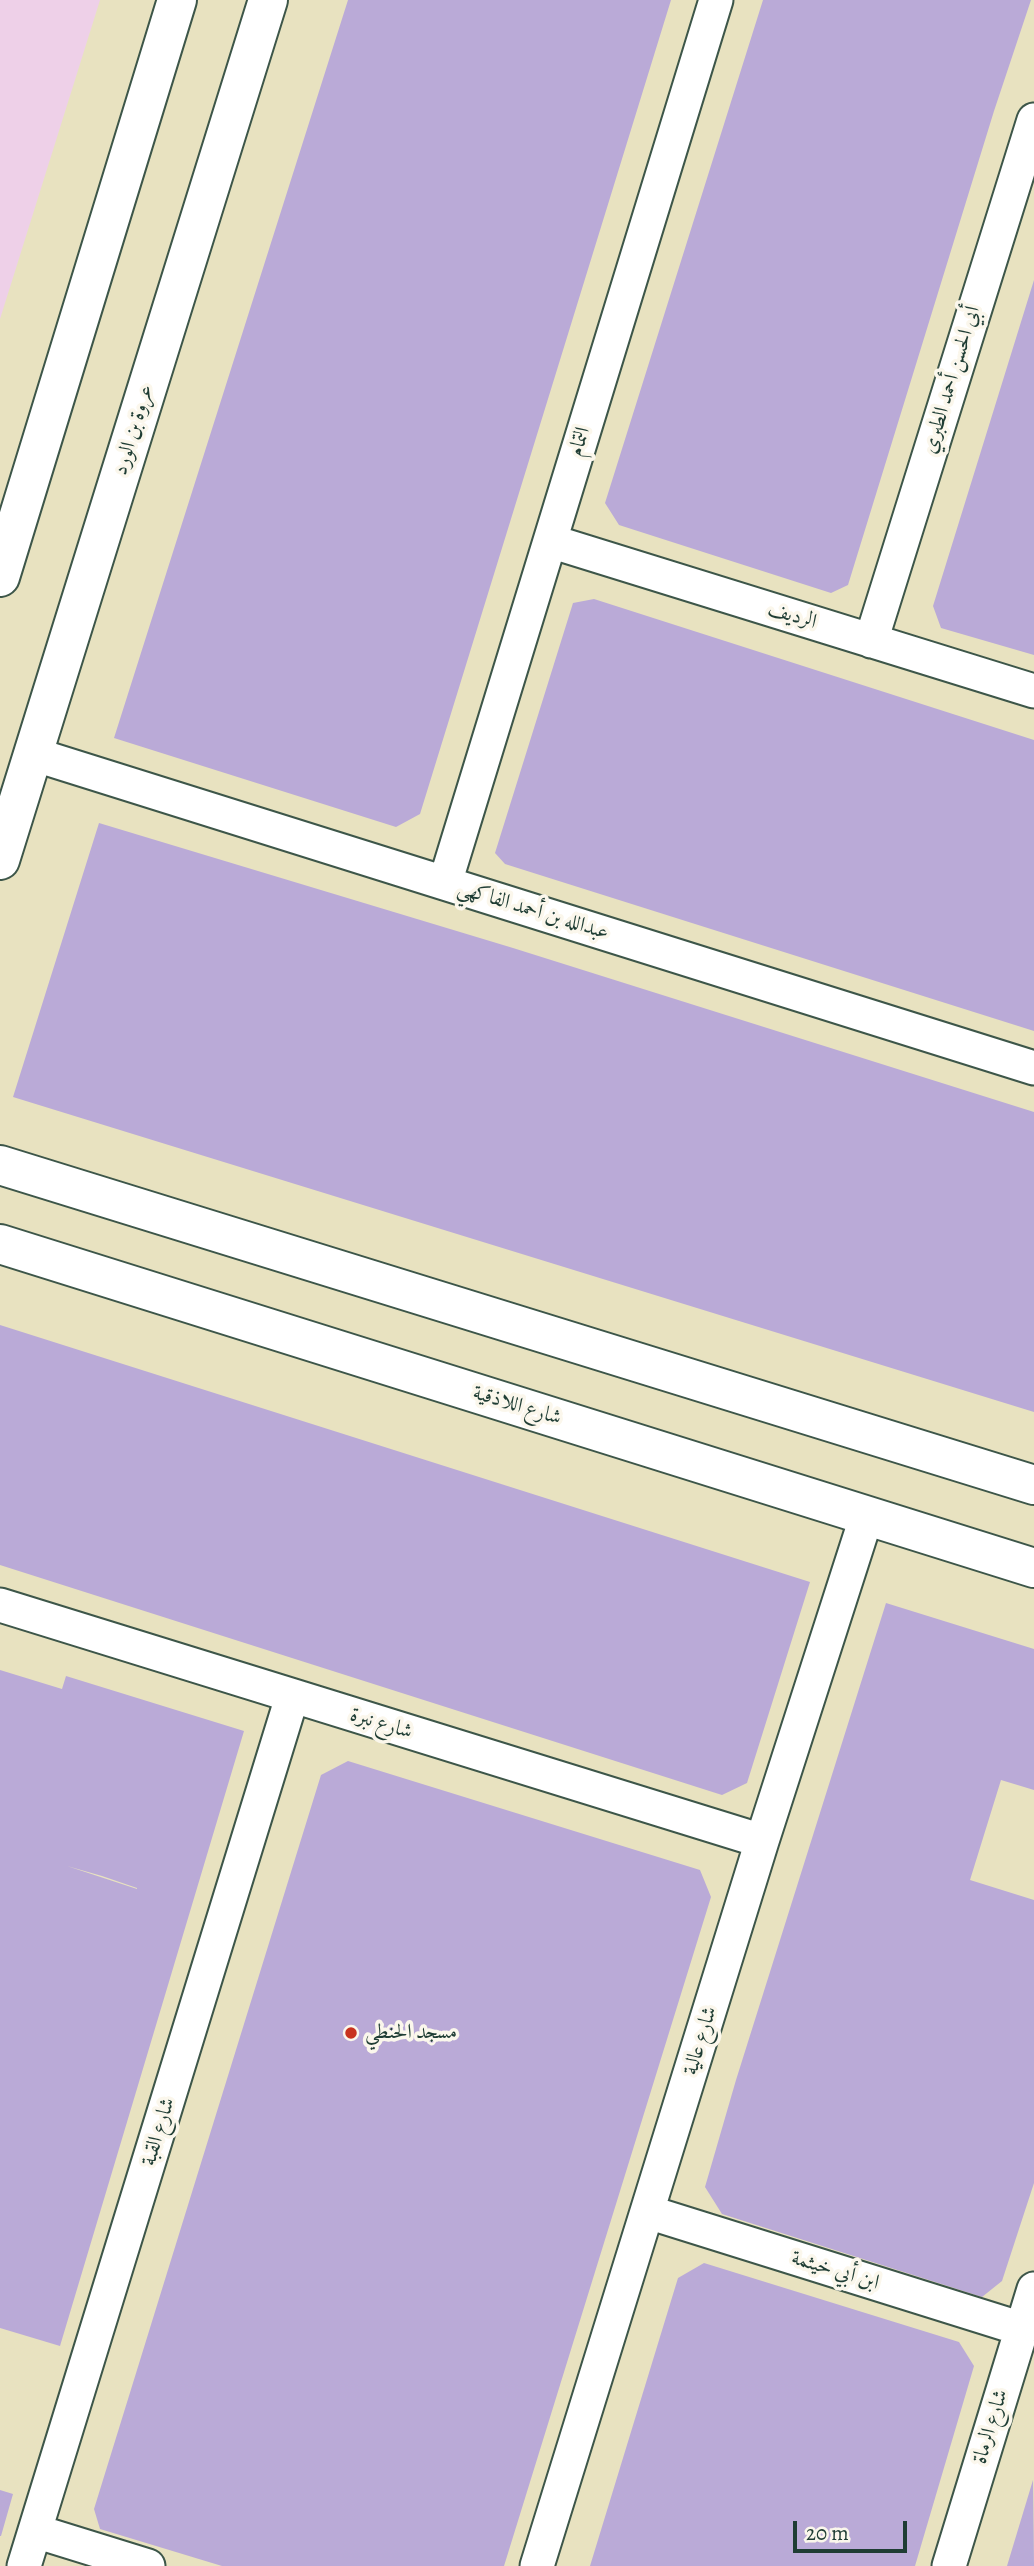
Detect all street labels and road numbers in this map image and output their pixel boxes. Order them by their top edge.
street label: أبي الحسن أحمد الطبري [918,303,986,457]
street label: عروة بن الورد [108,382,160,478]
street label: التمام [564,424,596,460]
street label: الرديف [765,597,819,635]
street label: عبدالله بن أحمد الفاكهي [454,876,612,946]
street label: شارع اللاذقية [470,1381,564,1431]
street label: شارع نبرة [347,1703,415,1745]
street label: شارع عالية [679,2004,723,2078]
street label: شارع القبة [137,2095,181,2169]
street label: ابن أبي خيثمة [788,2246,882,2296]
street label: شارع الرماة [968,2387,1014,2467]

